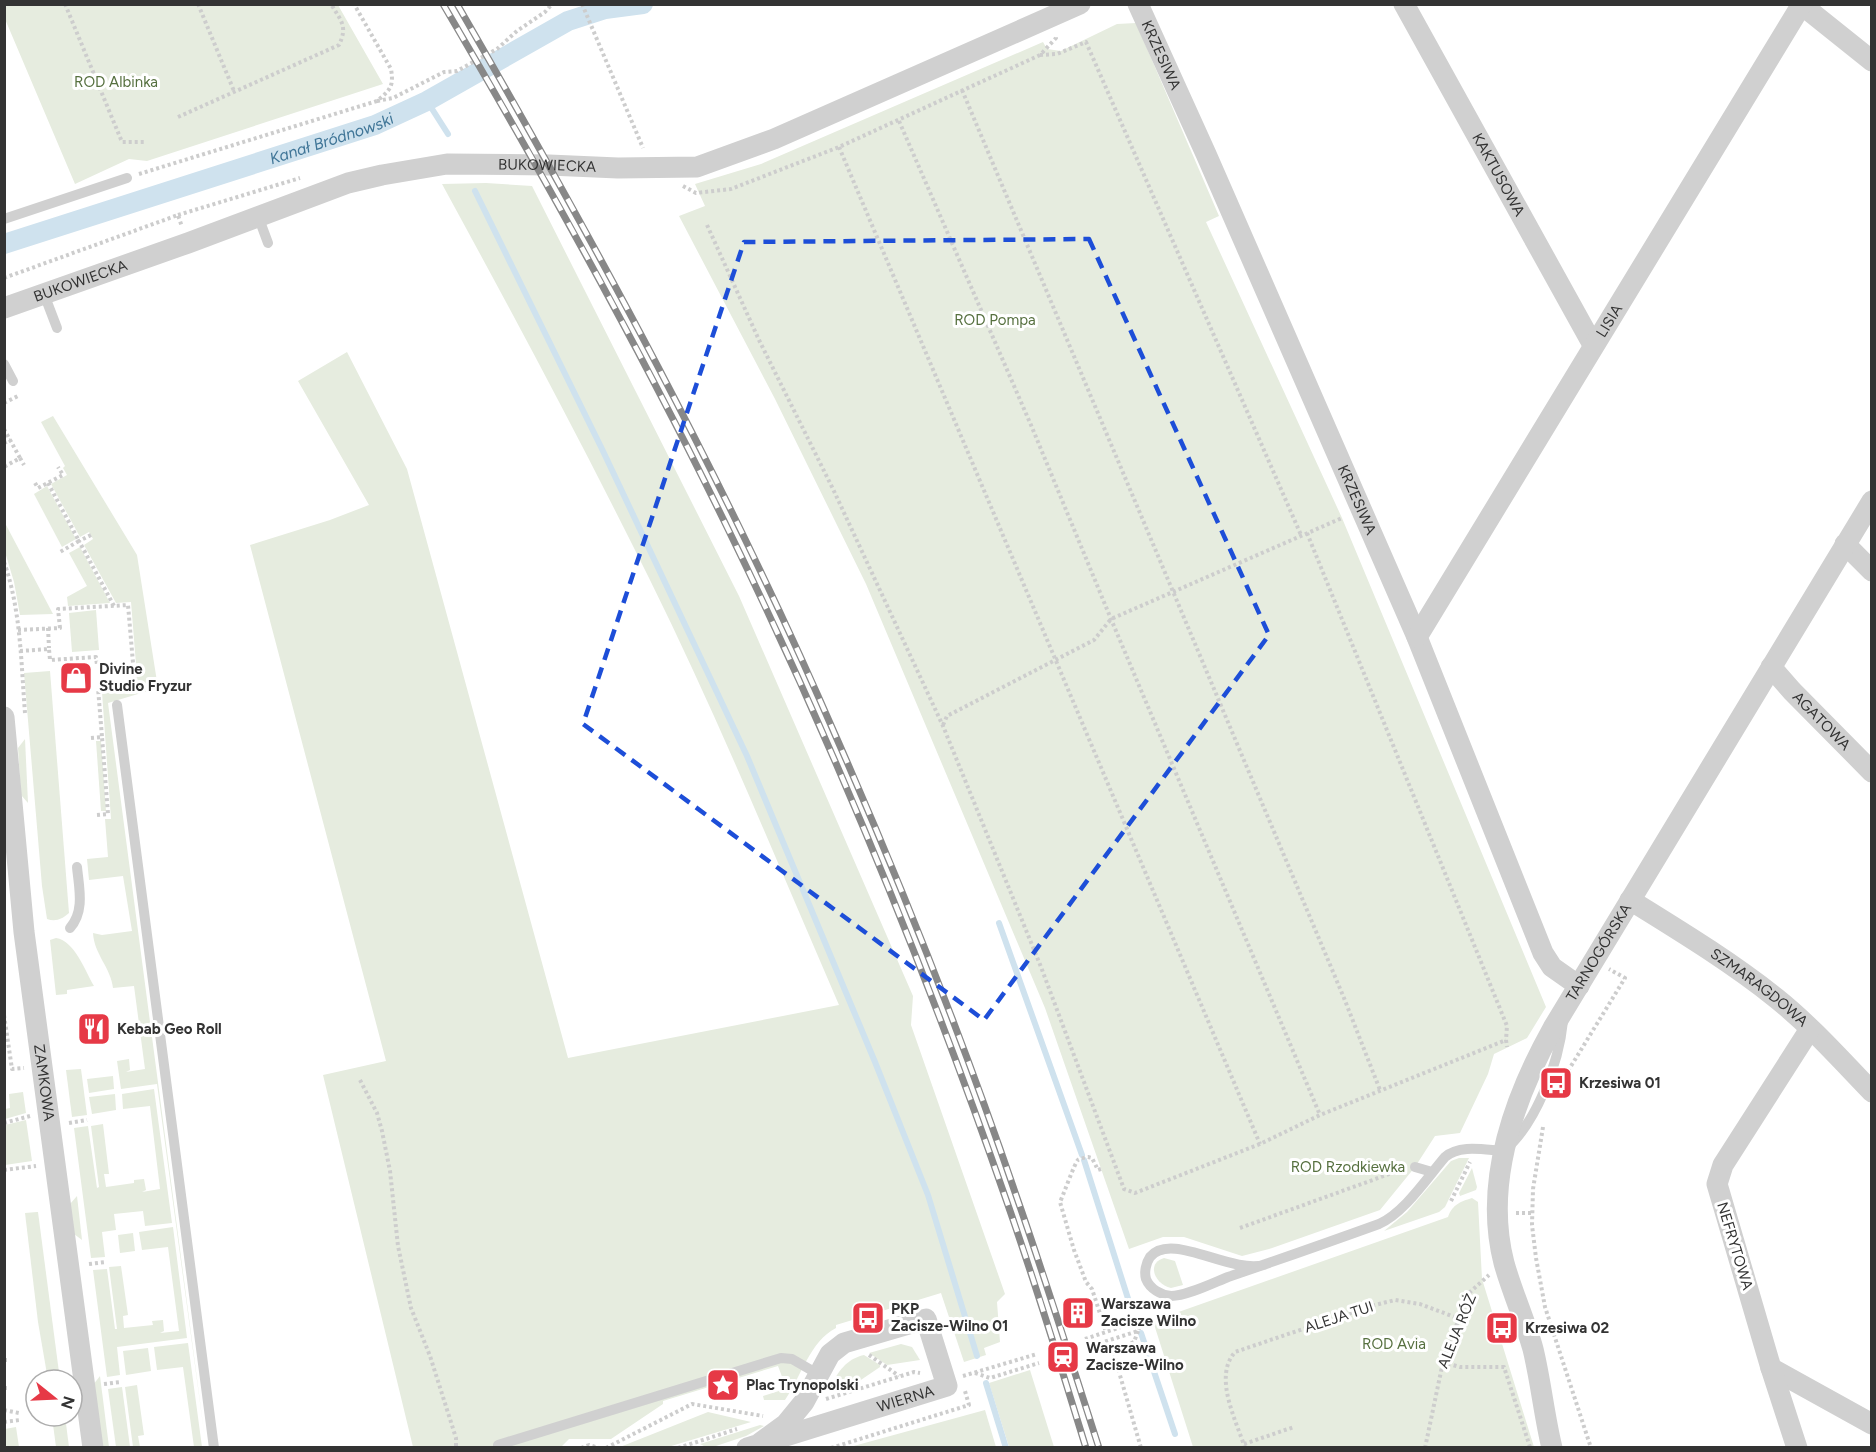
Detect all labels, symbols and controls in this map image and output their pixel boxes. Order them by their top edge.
street label: KRZESIWA [1138,17,1185,93]
park label: ROD Albinka [74,73,158,91]
water label: Kanał Bródnowski [267,109,397,168]
street label: KAKTUSOWA [1468,130,1529,219]
street label: BUKOWIECKA [498,156,596,176]
street label: BUKOWIECKA [31,256,130,306]
street label: LISIA [1592,301,1626,341]
park label: ROD Pompa [954,311,1036,329]
street label: KRZESIWA [1334,462,1380,537]
shop icon: Divine Studio Fryzur [58,660,94,696]
place label: Divine Studio Fryzur [99,660,192,695]
street label: AGATOWA [1789,688,1854,754]
street label: TARNOGÓRSKA [1562,900,1635,1005]
street label: SZMARAGDOWA [1707,944,1812,1030]
restaurant icon: Kebab Geo Roll [76,1011,112,1047]
place label: Kebab Geo Roll [117,1020,222,1038]
street label: ZAMKOWA [30,1043,58,1122]
bus stop icon: Krzesiwa 01 [1538,1065,1574,1101]
place label: Krzesiwa 01 [1579,1074,1661,1092]
park label: ROD Rzodkiewka [1291,1158,1405,1176]
street label: NEFRYTOWA [1713,1200,1757,1292]
street label: ALEJA RÓŻ [1434,1291,1480,1371]
building icon: Warszawa Zacisze Wilno [1060,1295,1096,1331]
place label: Warszawa Zacisze Wilno [1101,1295,1197,1330]
street label: ALEJA TUI [1302,1297,1376,1337]
bus stop icon: PKP Zacisze-Wilno 01 [850,1300,886,1336]
place label: PKP Zacisze-Wilno 01 [891,1300,1008,1335]
bus stop icon: Krzesiwa 02 [1484,1310,1520,1346]
place label: Krzesiwa 02 [1525,1319,1610,1337]
park label: ROD Avia [1362,1335,1426,1353]
station icon: Warszawa Zacisze-Wilno [1045,1339,1081,1375]
place label: Warszawa Zacisze-Wilno [1086,1339,1184,1374]
place icon: Plac Trynopolski [705,1367,741,1403]
north arrow [24,1368,84,1428]
place label: Plac Trynopolski [746,1376,859,1394]
street label: WIERNA [875,1382,936,1416]
text: N [57,1394,79,1411]

